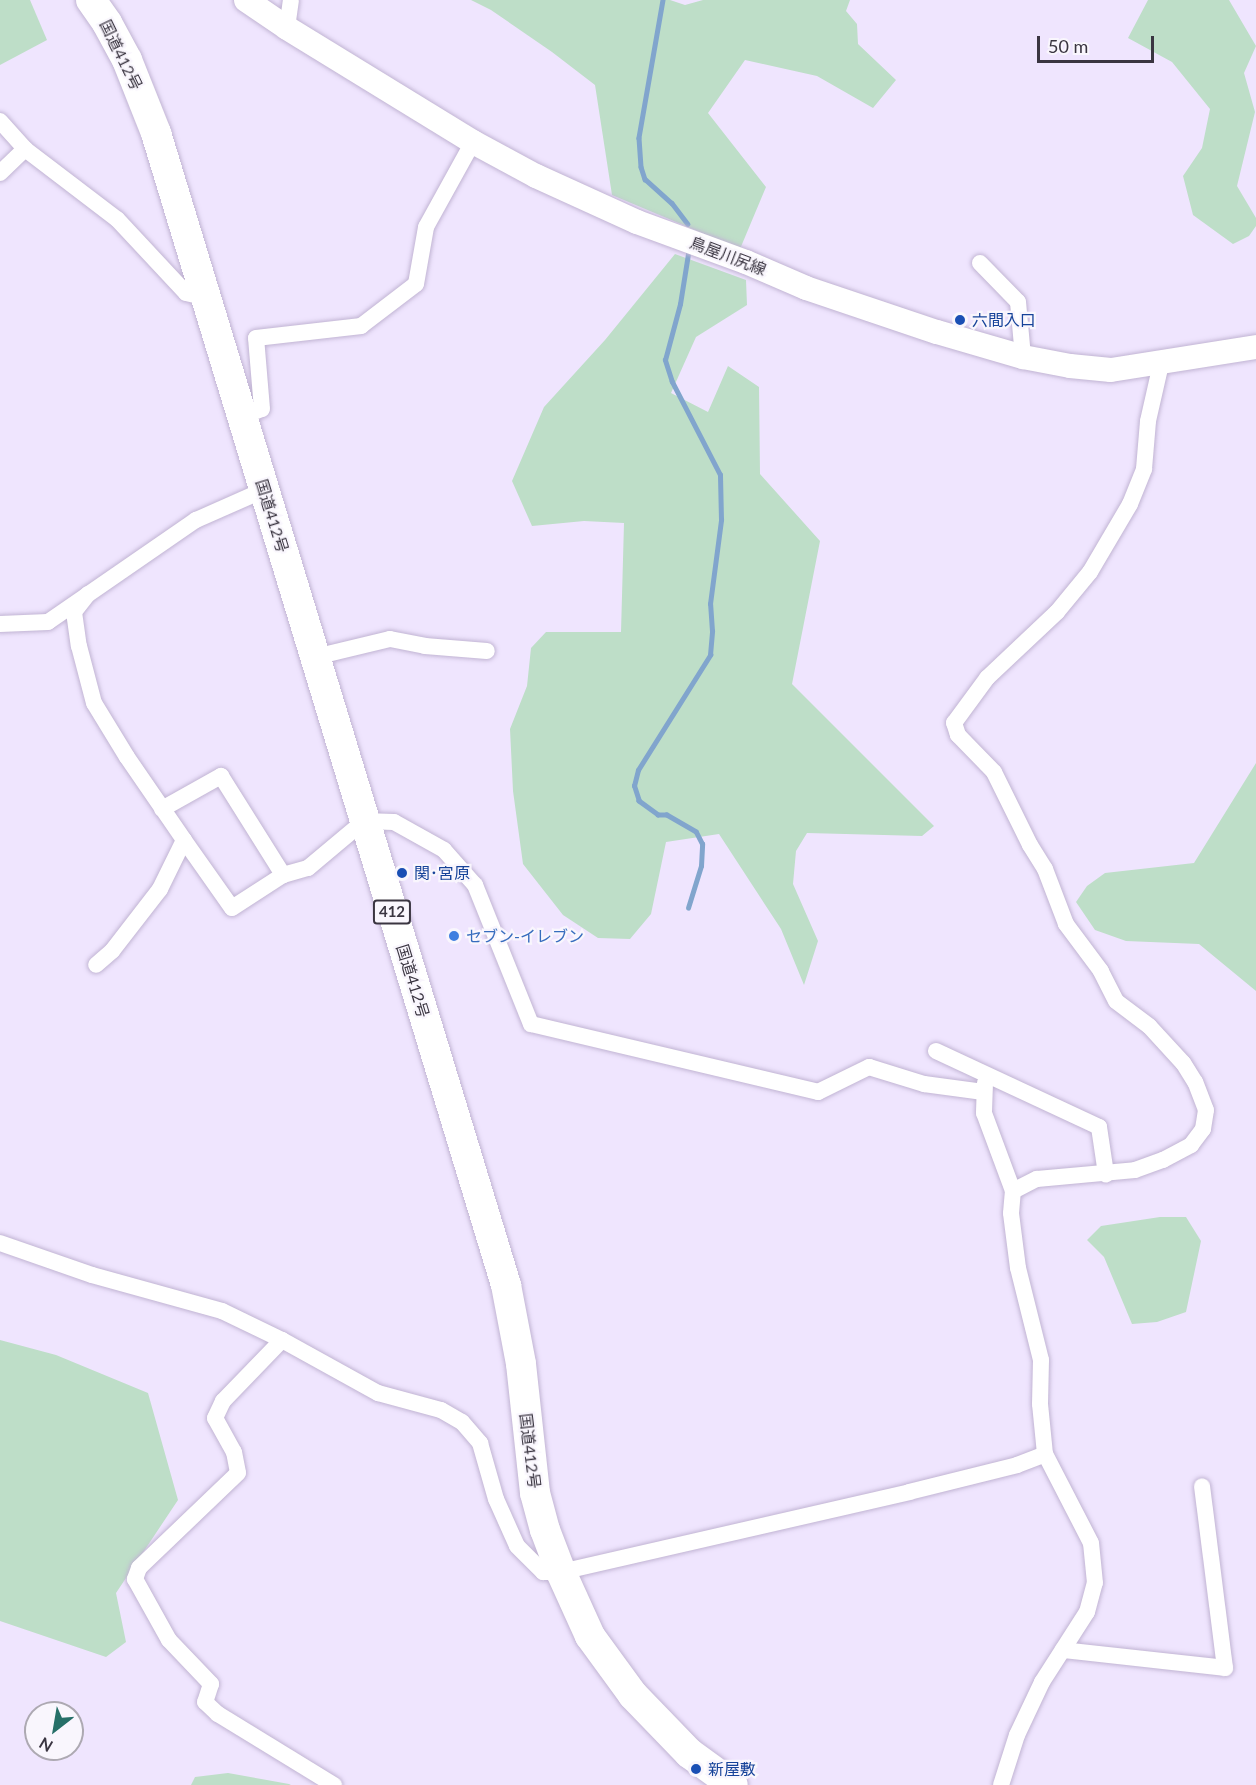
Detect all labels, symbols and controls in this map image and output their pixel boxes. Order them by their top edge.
street label: 国道412号 [96,17,146,93]
scale bar [1040,24,1157,62]
text: 50 m [1048,35,1088,57]
street label: 鳥屋川尻線 [687,233,769,279]
place label: 六間入口 [972,310,1036,330]
marker: 六間入口 [953,313,967,327]
street label: 国道412号 [252,477,292,555]
place label: 関･宮原 [414,863,470,883]
marker: 関･宮原 [395,866,409,880]
road number: 412 [372,900,412,924]
place label: セブン-イレブン [466,926,584,946]
marker: セブン-イレブン [447,929,461,943]
street label: 国道412号 [393,942,433,1020]
street label: 国道412号 [516,1412,544,1490]
north arrow [24,1701,84,1761]
text: N [35,1734,56,1756]
place label: 新屋敷 [708,1759,756,1779]
marker: 新屋敷 [689,1762,703,1776]

